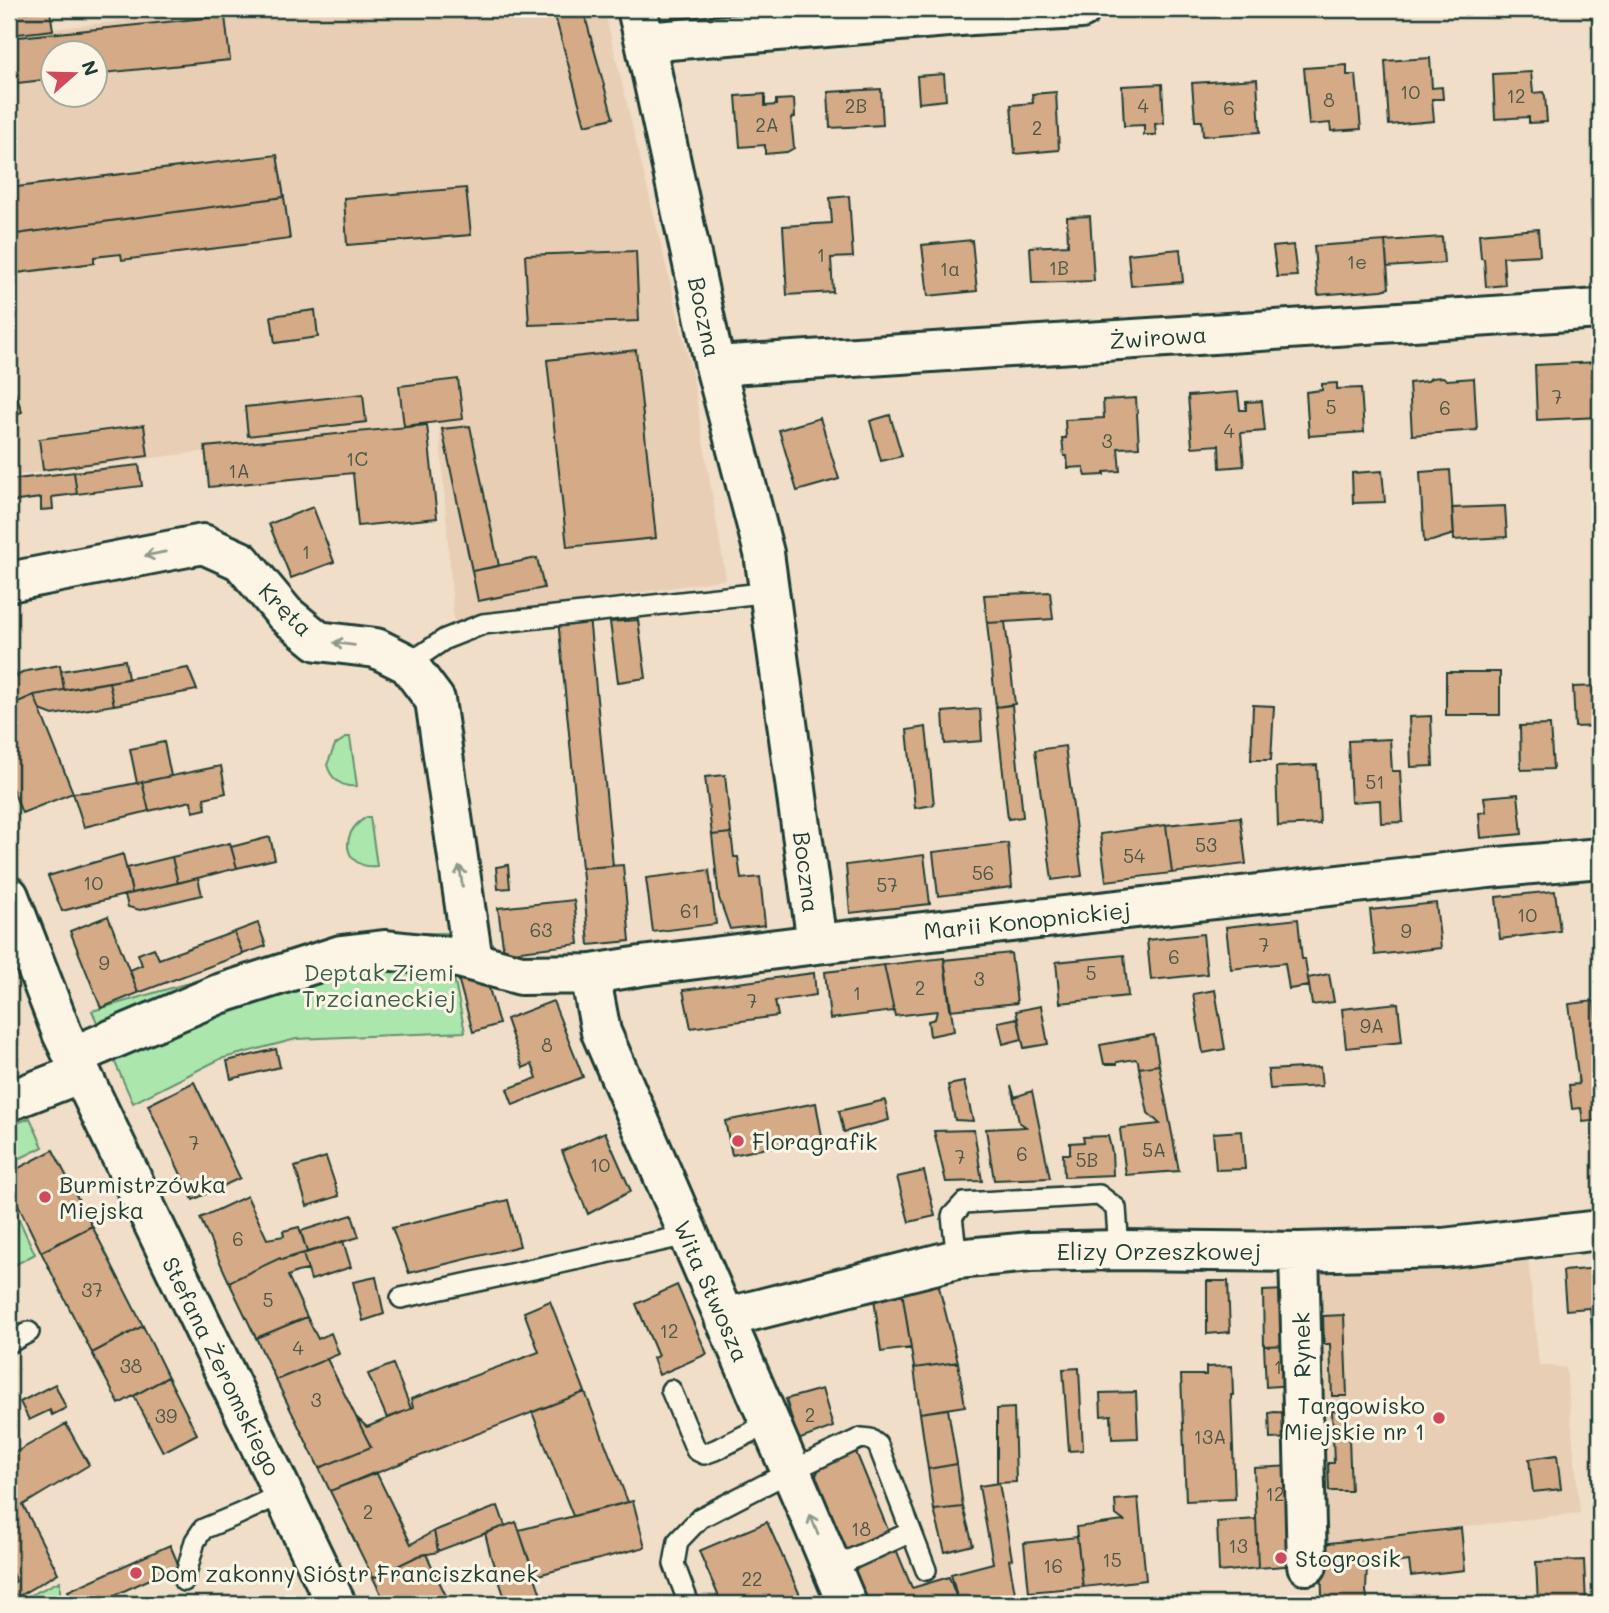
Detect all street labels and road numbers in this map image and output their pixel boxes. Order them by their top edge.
street label: Boczna [682,274,728,360]
street label: Żwirowa [1108,319,1208,355]
street label: Kręta [253,576,319,642]
street label: Boczna [787,830,827,914]
street label: Marii Konopnickiej [922,894,1132,946]
street label: Wita Stwosza [667,1216,757,1366]
street label: Elizy Orzeszkowej [1057,1236,1261,1266]
street label: Stefana Żeromskiego [156,1252,288,1480]
street label: Rynek [1285,1312,1317,1378]

